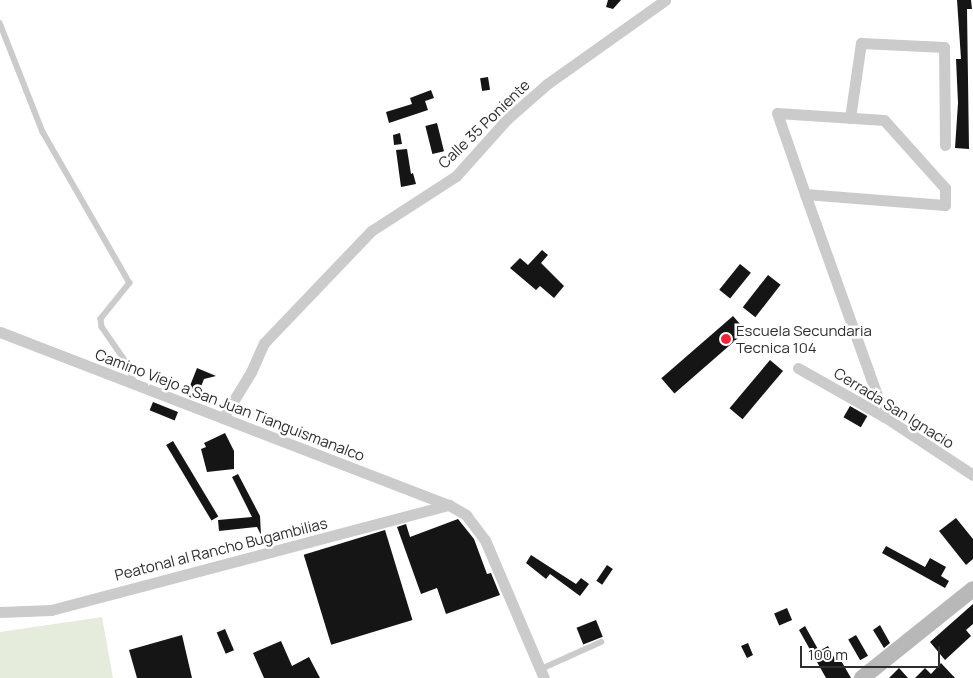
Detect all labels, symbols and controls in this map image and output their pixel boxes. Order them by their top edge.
street label: Calle 35 Poniente [435,76,533,172]
place label: Escuela Secundaria Tecnica 104 [736,321,872,356]
marker: Escuela Secundaria Tecnica 104 [720,333,732,345]
street label: Camino Viejo a San Juan Tianguismanalco [93,345,367,465]
street label: Cerrada San Ignacio [831,364,957,452]
street label: Peatonal al Rancho Bugambilias [113,514,329,584]
scale bar [803,636,943,668]
text: 100 m [808,644,848,665]

